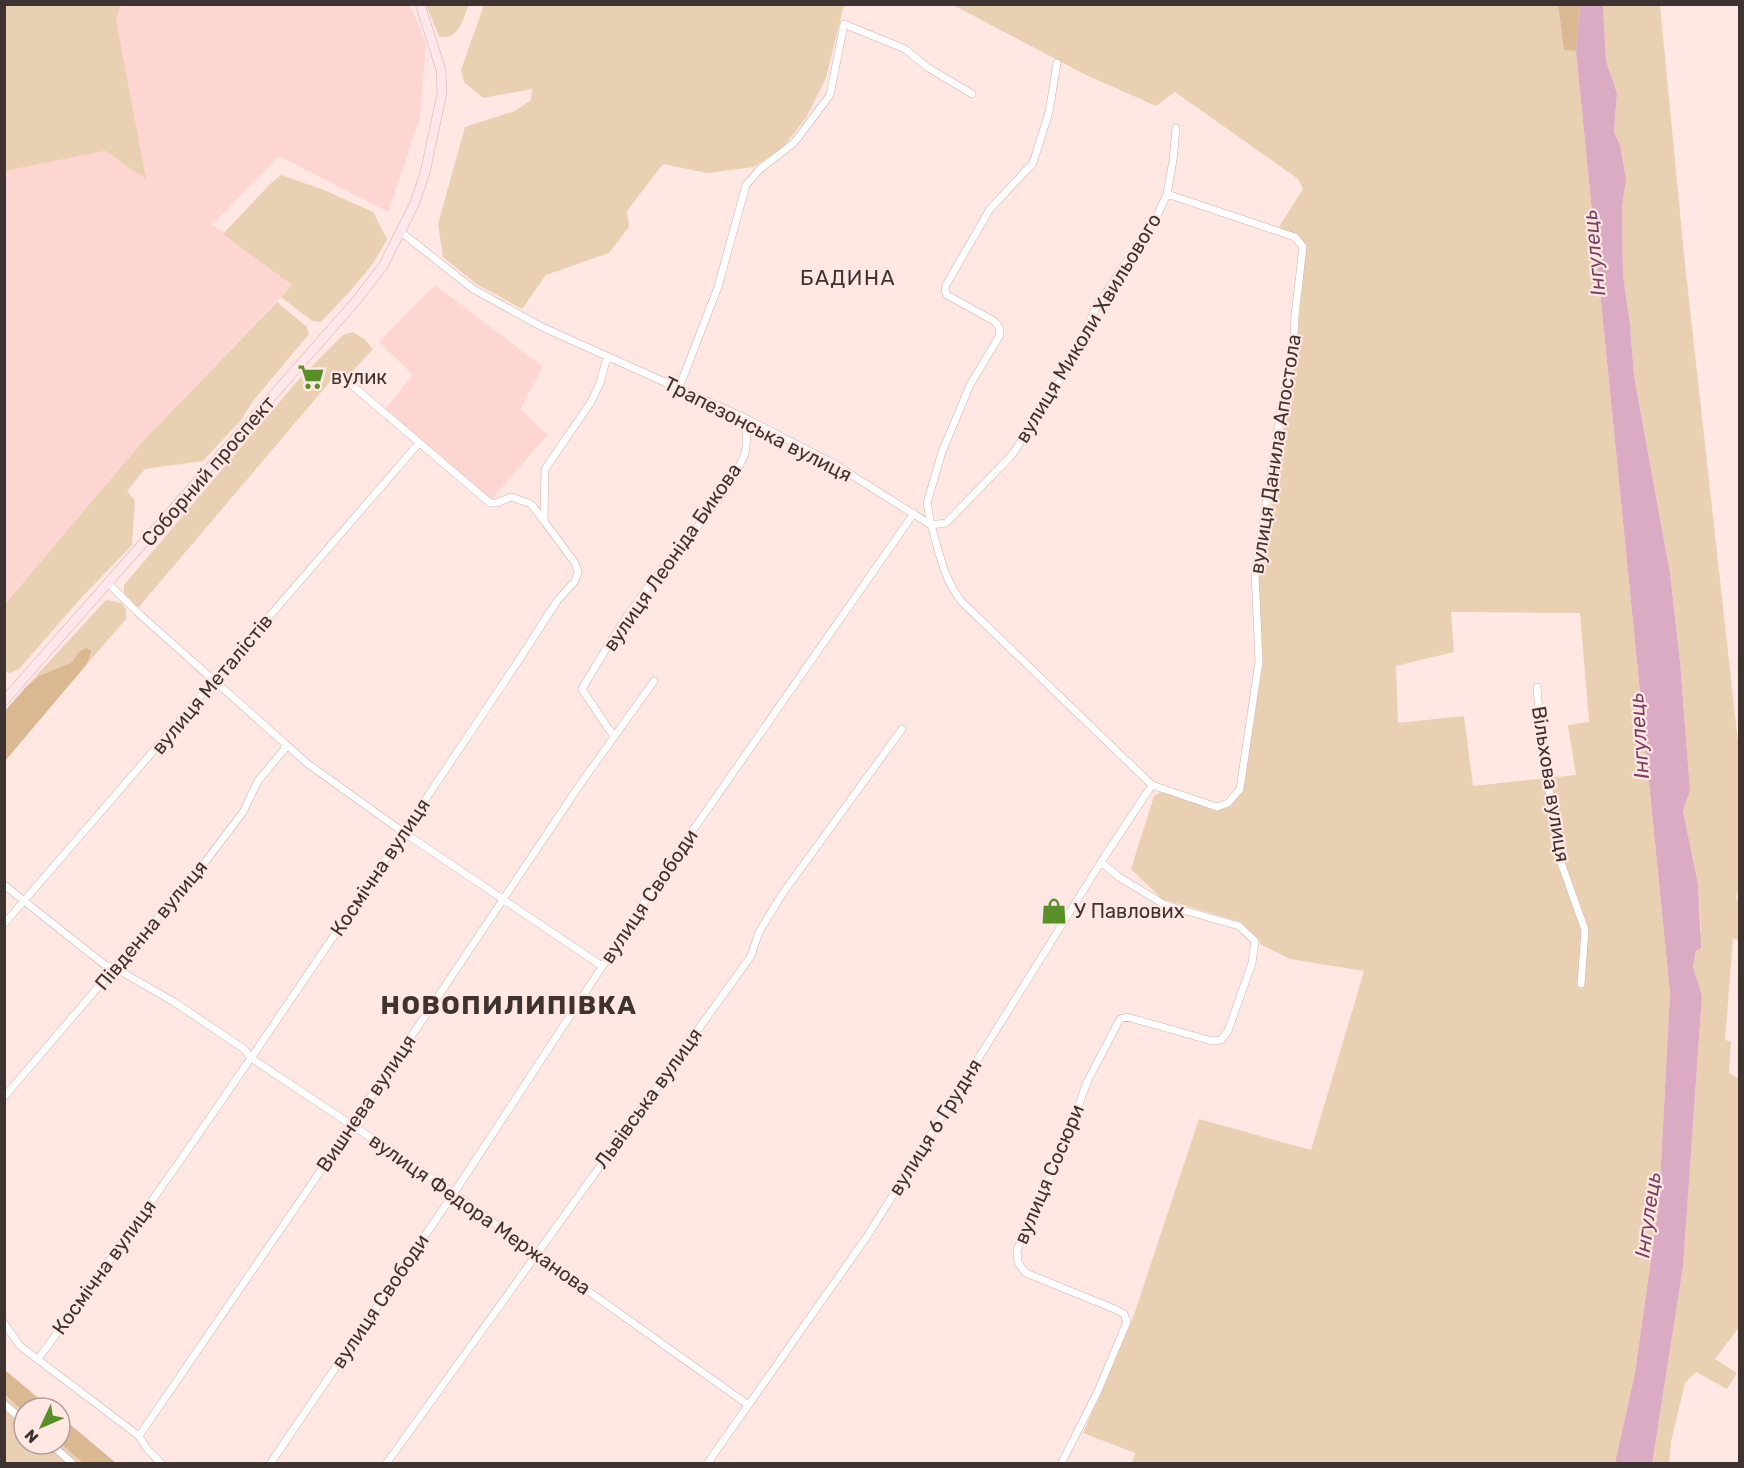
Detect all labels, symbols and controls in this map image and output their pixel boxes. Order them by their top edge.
street label: вулиця Миколи Хвильового [1010,209,1166,447]
water label: Інгулець [1577,209,1610,297]
district label: БАДИНА [800,265,896,290]
street label: вулиця Данила Апостола [1244,332,1306,576]
supermarket icon: вулик [296,362,326,392]
place label: вулик [331,365,387,389]
street label: Трапезонська вулиця [660,371,856,487]
street label: Соборний проспект [136,391,280,551]
street label: вулиця Леоніда Бикова [598,458,746,656]
street label: вулиця Металістів [146,609,278,759]
water label: Інгулець [1623,692,1654,780]
street label: Вільхова вулиця [1527,704,1575,864]
street label: Космічна вулиця [325,794,435,940]
street label: вулиця Свободи [595,824,703,968]
street label: Південна вулиця [90,855,212,995]
shop icon: У Павлових [1039,896,1069,926]
place label: У Павлових [1074,899,1185,923]
district label: НОВОПИЛИПІВКА [381,990,637,1021]
street label: Львівська вулиця [589,1023,707,1173]
street label: Вишнева вулиця [311,1030,421,1176]
street label: вулиця 6 Грудня [883,1054,987,1200]
street label: вулиця Сосюри [1009,1101,1089,1247]
street label: вулиця Федора Мержанова [365,1128,595,1300]
water label: Інгулець [1629,1170,1666,1259]
street label: Космічна вулиця [47,1195,161,1339]
street label: вулиця Свободи [326,1229,434,1373]
north arrow [12,1396,72,1456]
text: N [21,1425,42,1447]

